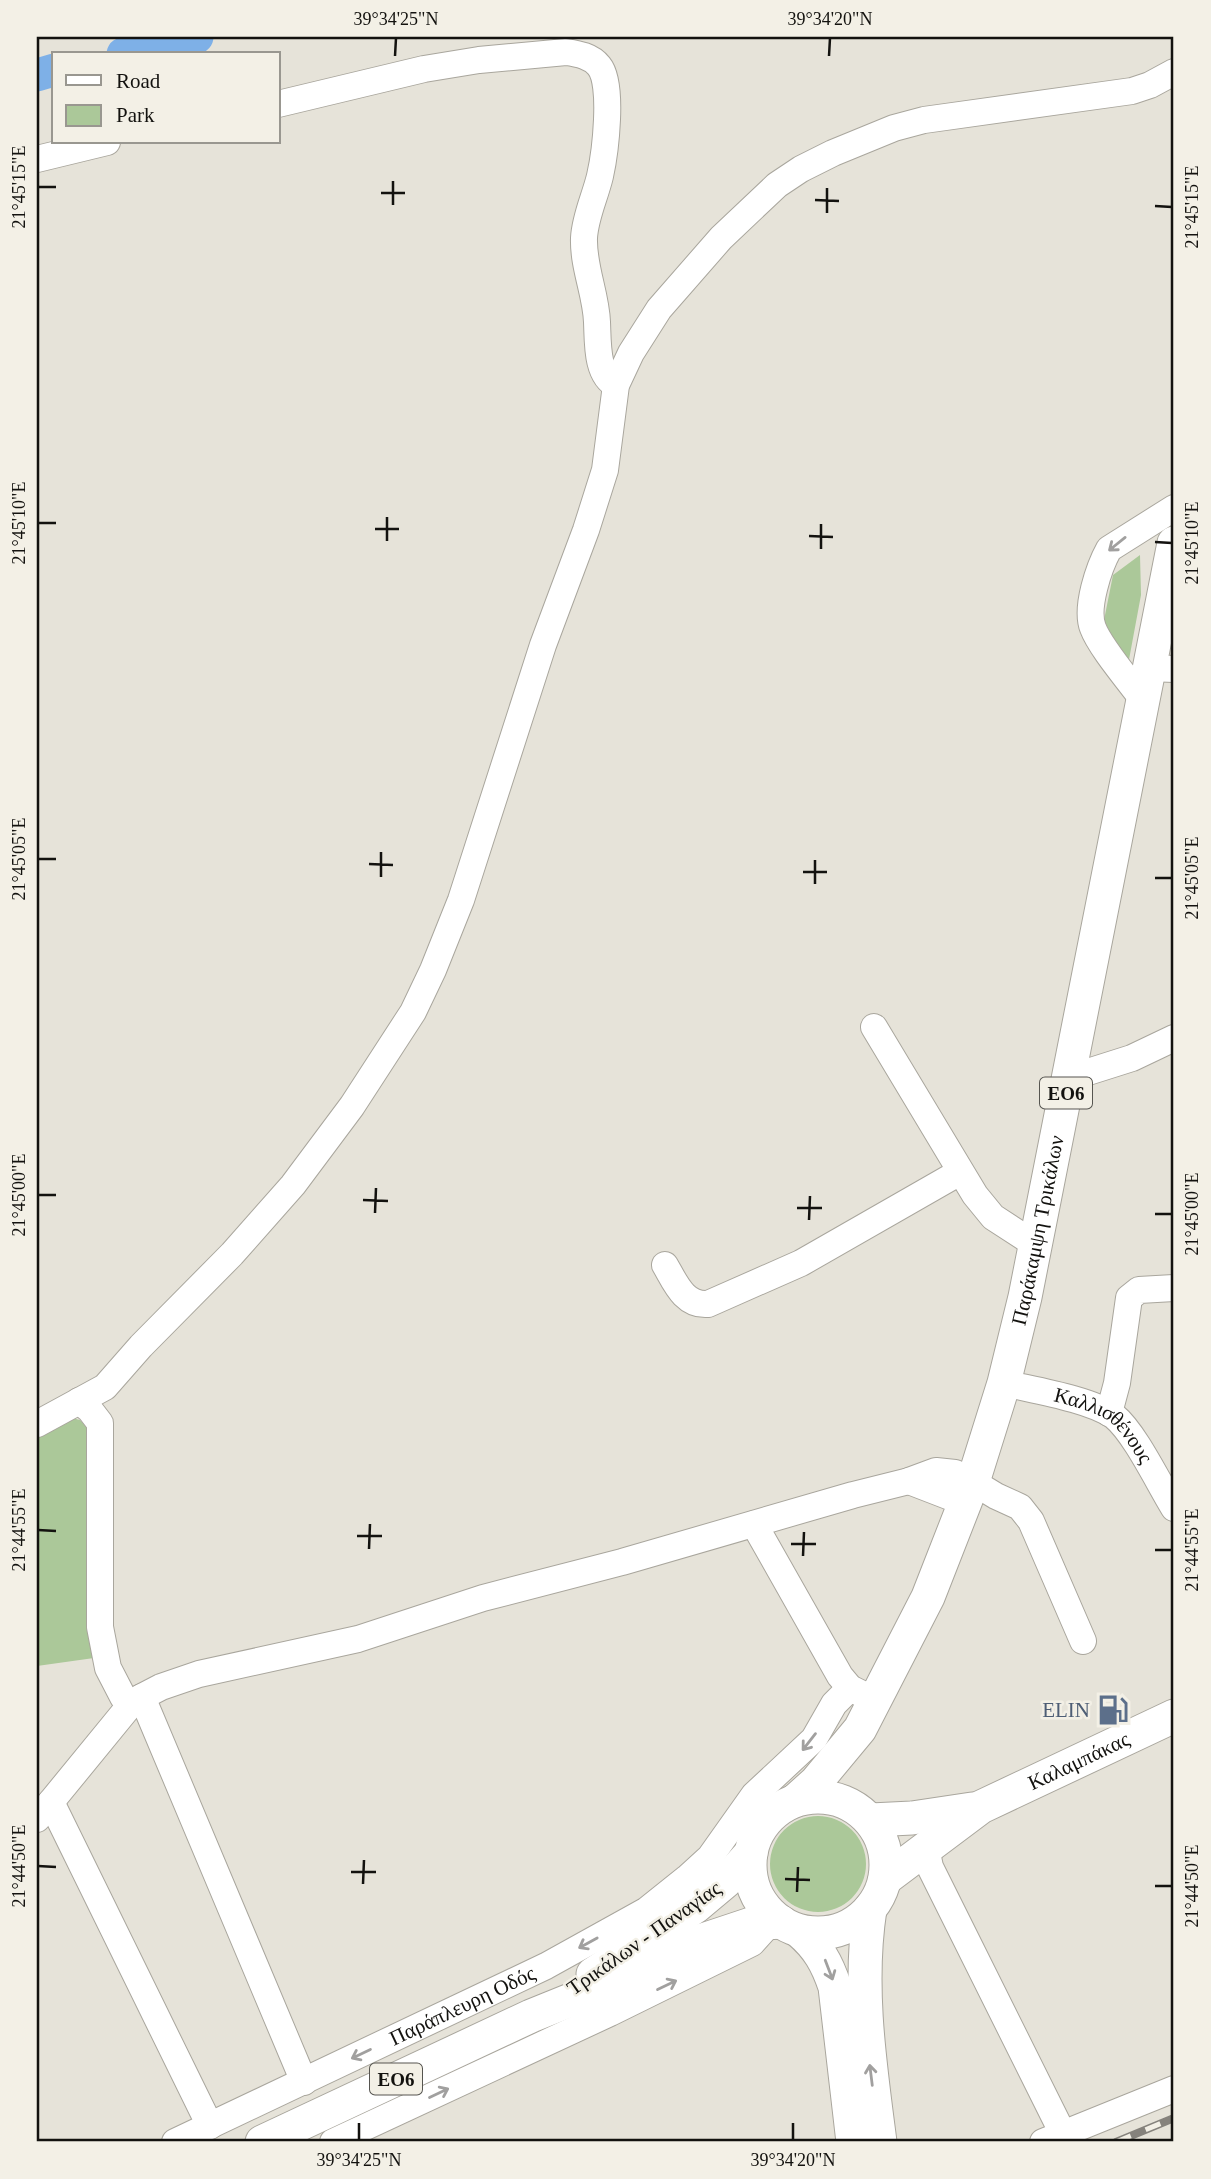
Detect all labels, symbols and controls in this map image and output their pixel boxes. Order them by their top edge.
text: 39°34'25"N [354,9,438,29]
text: 39°34'20"N [788,9,872,29]
legend [52,52,280,144]
text: Road [116,69,161,93]
text: Park [116,103,155,127]
text: 21°45'15"E [9,146,29,228]
text: 21°45'15"E [1182,166,1202,248]
text: 21°45'10"E [9,482,29,564]
text: 21°45'10"E [1182,502,1202,584]
one-way arrow [1108,537,1126,552]
text: 21°45'05"E [9,818,29,900]
text: 21°45'05"E [1182,837,1202,919]
road number: ΕΟ6 [1040,1078,1092,1108]
street label: Παράκαμψη Τρικάλων [1007,1133,1069,1328]
text: 21°45'00"E [9,1154,29,1236]
text: 21°45'00"E [1182,1173,1202,1255]
street label: Καλλισθένους [1052,1383,1158,1468]
text: 21°44'55"E [9,1489,29,1571]
text: 21°44'55"E [1182,1509,1202,1591]
fuel station icon: ELIN [1096,1693,1130,1727]
place label: ELIN [1042,1698,1090,1722]
street label: Καλαμπάκας [1024,1727,1134,1795]
one-way arrow [802,1733,817,1751]
text: 21°44'50"E [9,1825,29,1907]
text: 21°44'50"E [1182,1845,1202,1927]
street label: Τρικάλων - Παναγίας [562,1876,726,2000]
one-way arrow [578,1936,598,1950]
one-way arrow [823,1959,836,1980]
street label: Παράπλευρη Οδός [386,1961,540,2050]
one-way arrow [656,1977,677,1991]
one-way arrow [351,2048,372,2061]
road number: ΕΟ6 [370,2064,422,2094]
one-way arrow [864,2064,877,2086]
one-way arrow [428,2085,449,2099]
text: 39°34'25"N [317,2150,401,2170]
text: 39°34'20"N [751,2150,835,2170]

